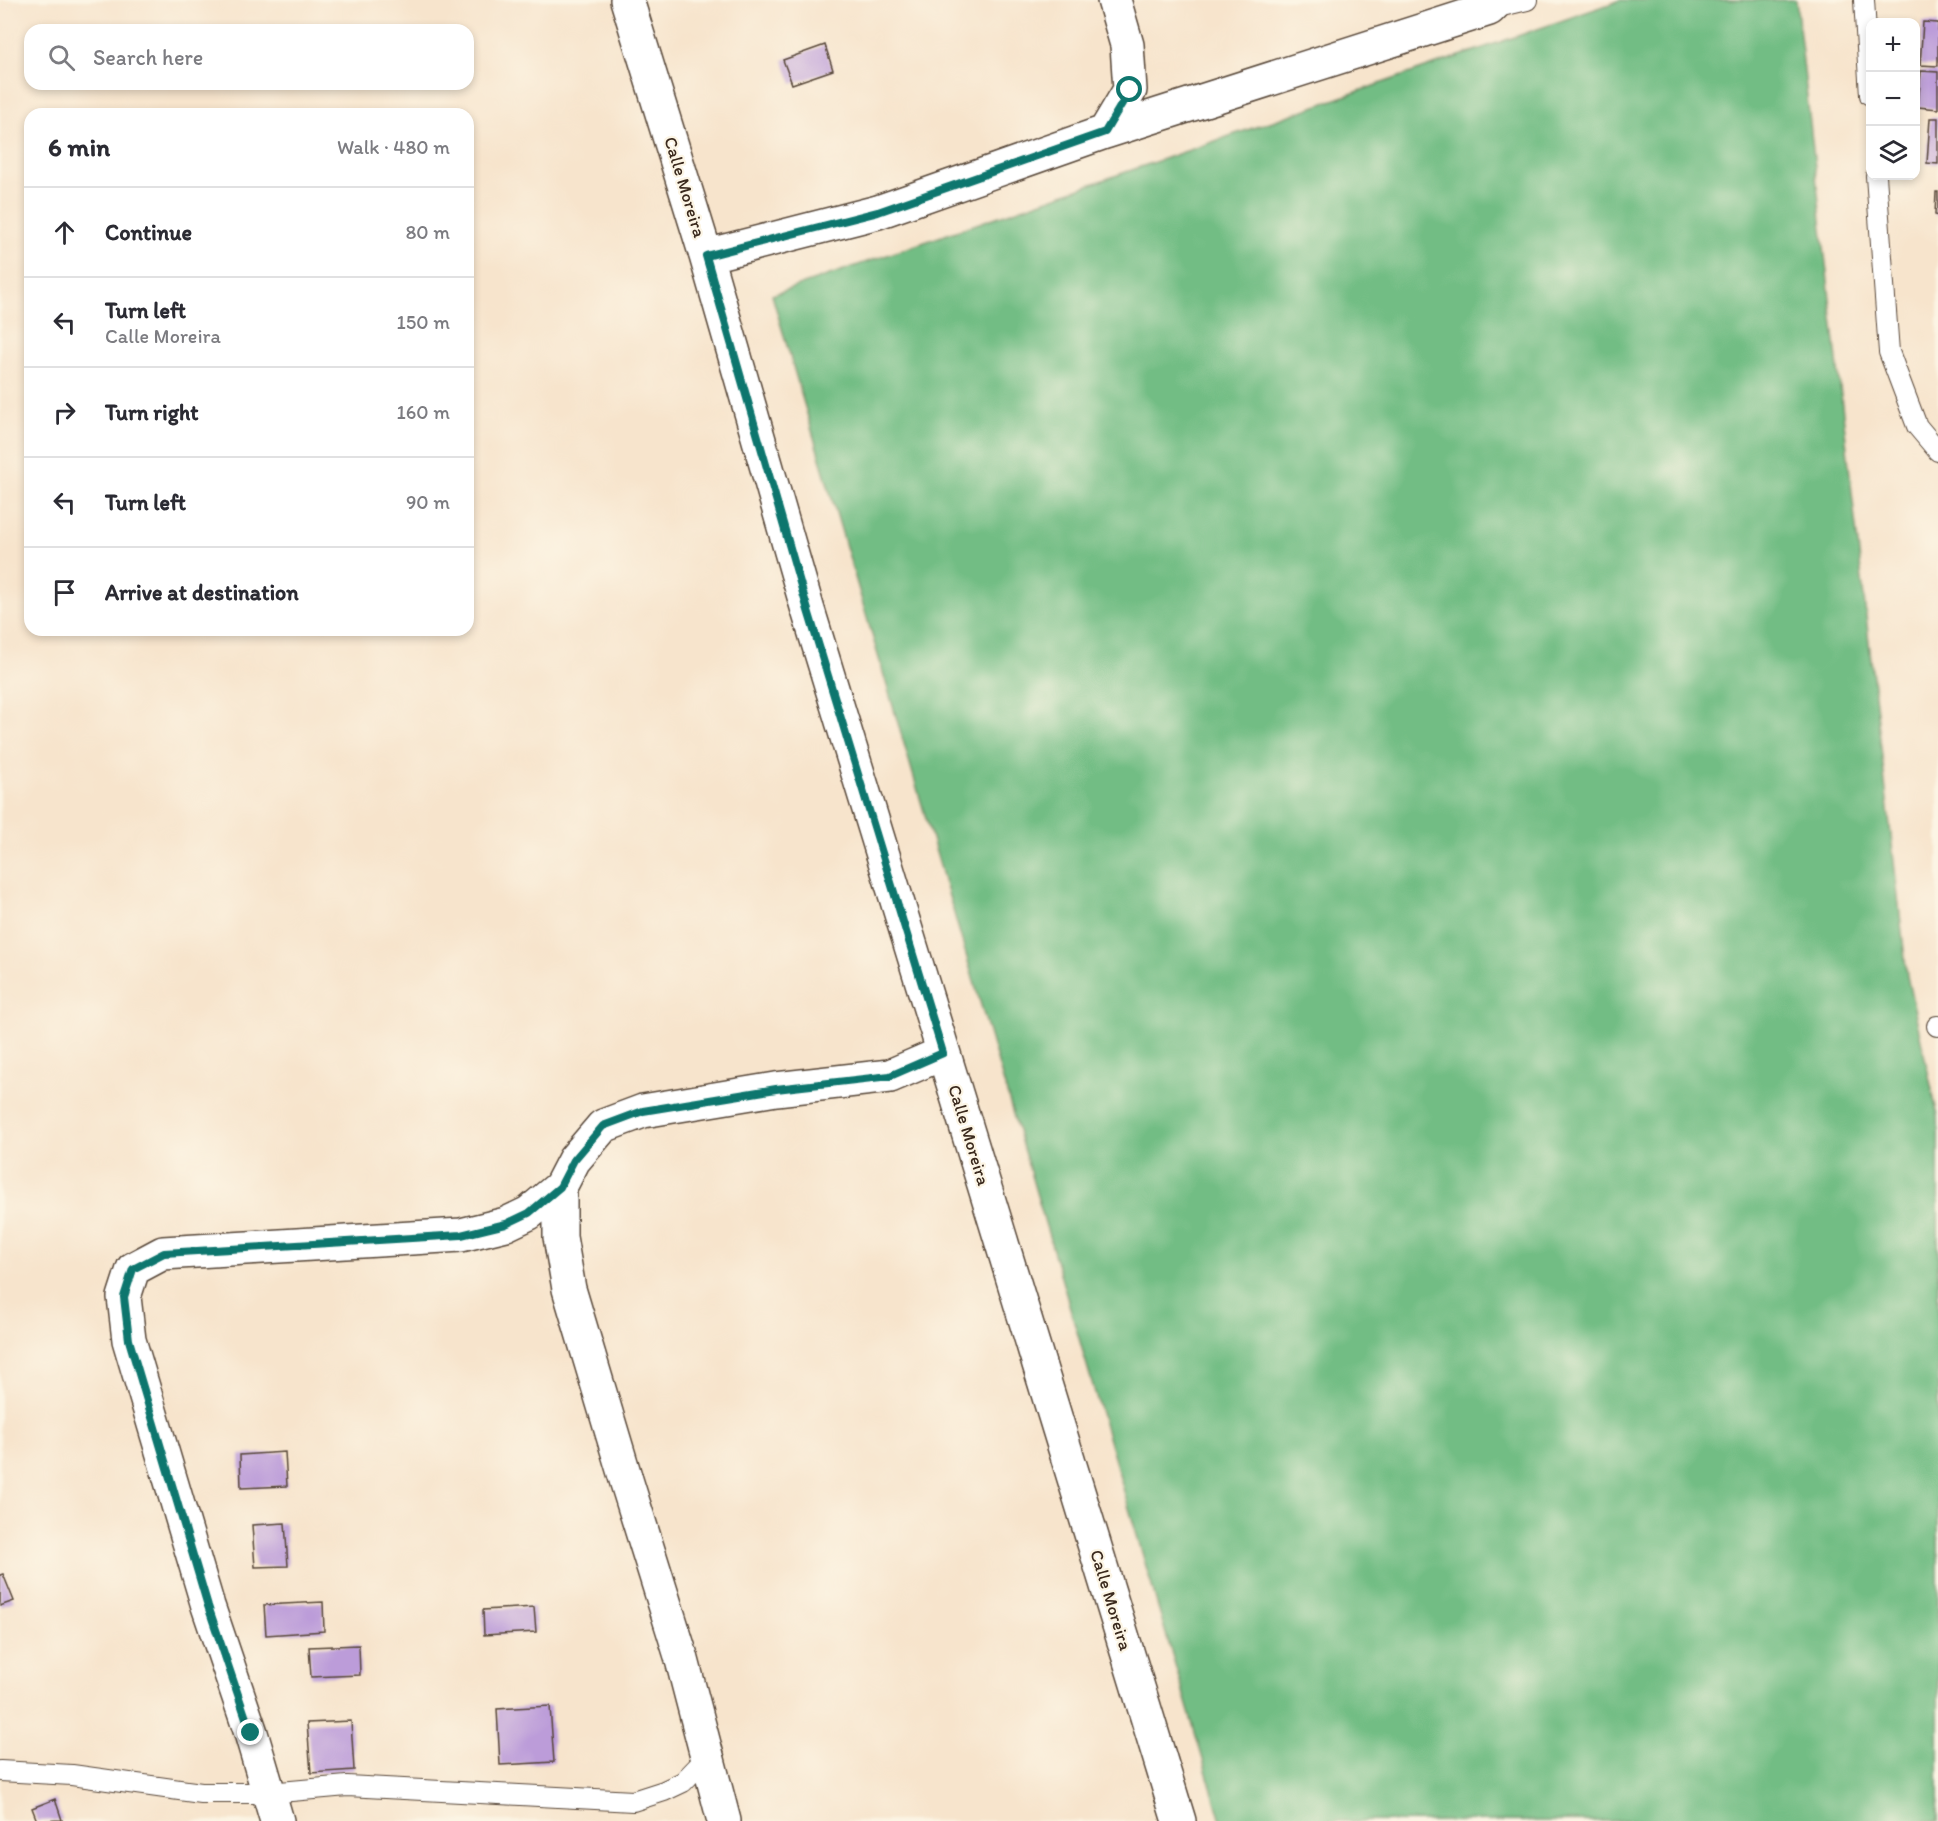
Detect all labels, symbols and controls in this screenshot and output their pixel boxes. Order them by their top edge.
map controls [1866,18,1920,180]
button: + [1866,18,1920,72]
search box [24,24,474,90]
icon: search [45,41,78,74]
text: Search here [93,44,203,71]
button: − [1866,72,1920,126]
route start [1116,76,1142,102]
button: layers [1866,126,1920,180]
text: 6 min [48,131,110,163]
street label: Calle Moreira [659,134,711,241]
text: Walk · 480 m [337,135,450,159]
icon: ahead [48,216,81,249]
text: Continue [105,219,192,246]
text: 80 m [405,220,450,244]
text: Turn left [105,297,186,324]
icon: left [48,306,81,339]
text: 150 m [397,310,450,334]
text: Calle Moreira [105,324,221,348]
icon: right [48,396,81,429]
text: Turn right [105,399,199,426]
text: 160 m [397,400,450,424]
icon: left [48,486,81,519]
text: Turn left [105,489,186,516]
text: 90 m [406,490,450,514]
icon: arrive [48,576,81,609]
text: Arrive at destination [105,579,299,606]
street label: Calle Moreira [943,1082,995,1189]
street label: Calle Moreira [1085,1547,1137,1654]
route end [237,1719,263,1745]

